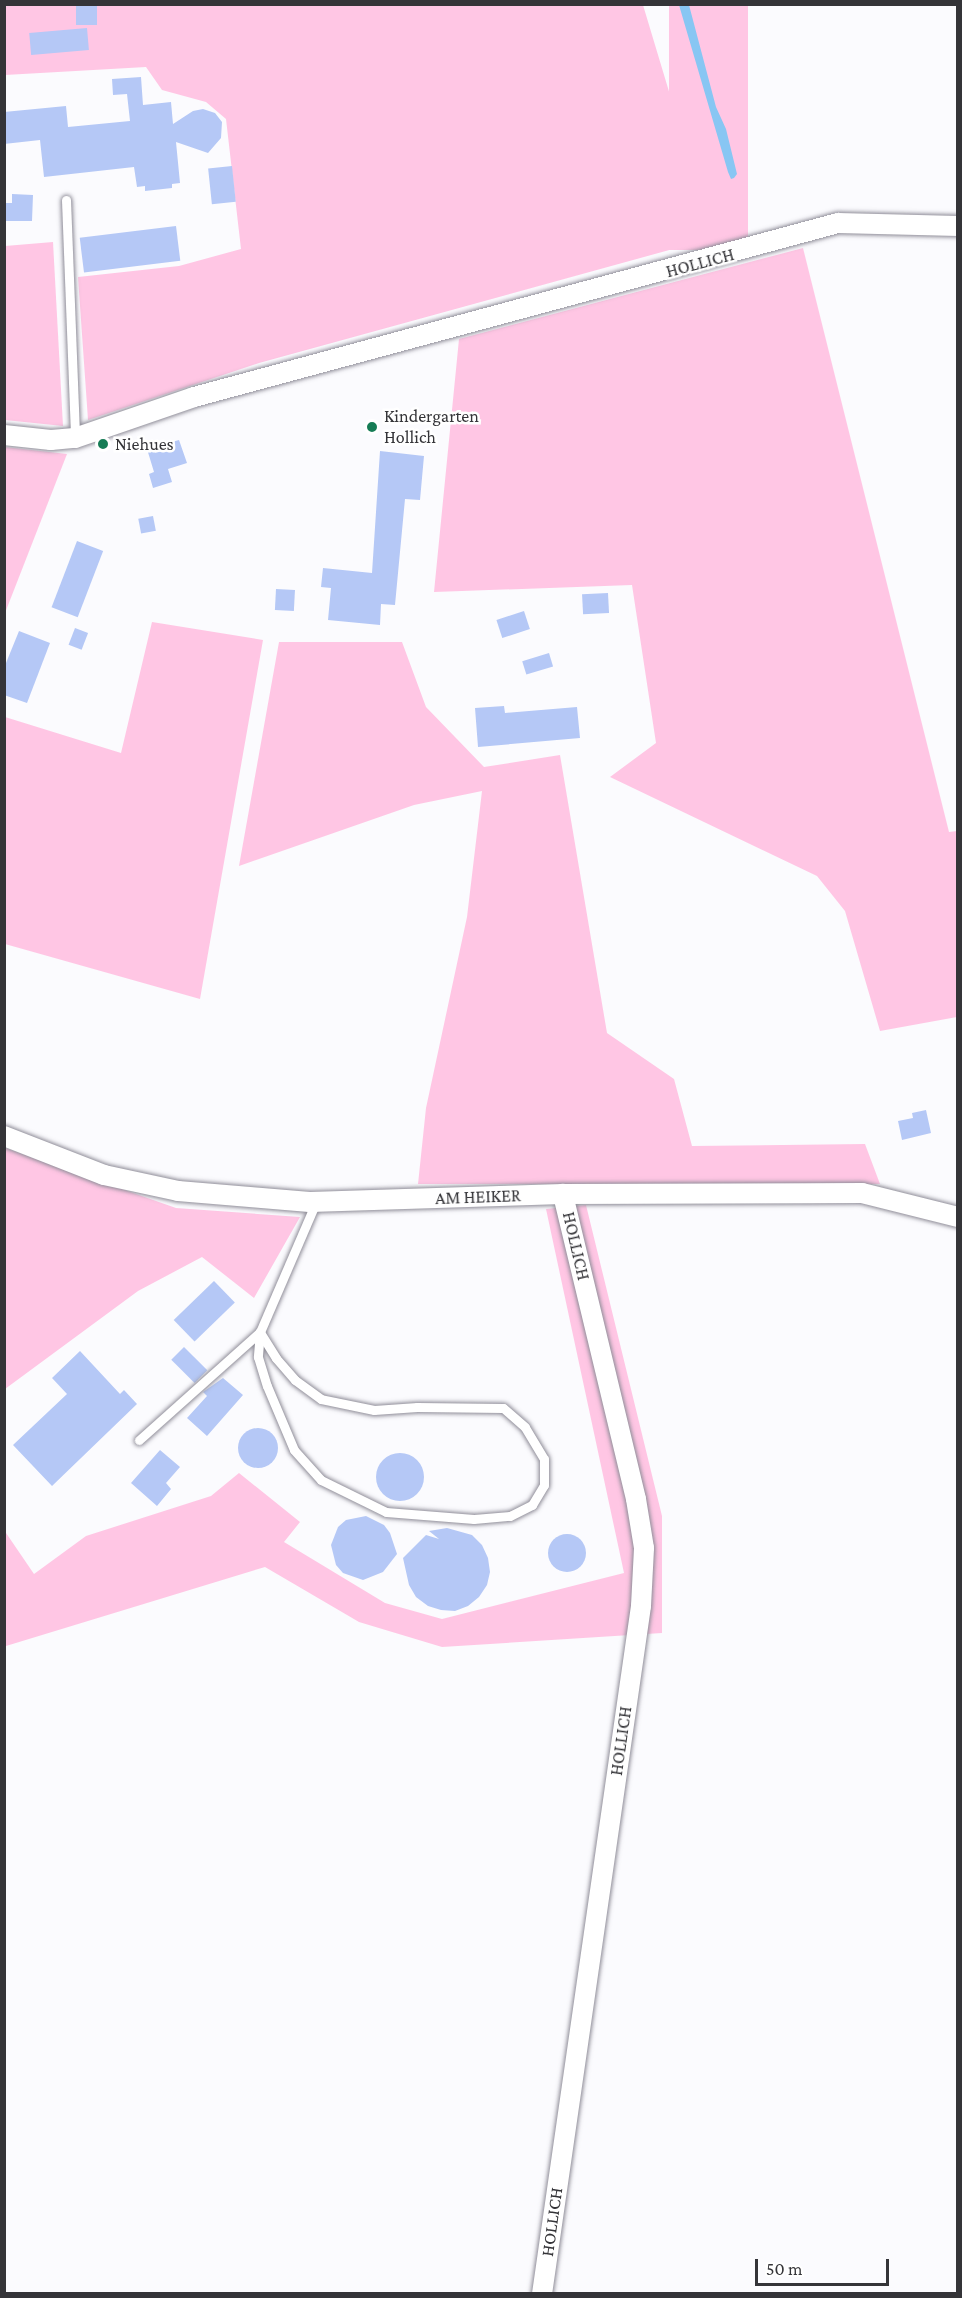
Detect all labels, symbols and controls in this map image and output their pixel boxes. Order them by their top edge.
street label: HOLLICH [664,244,736,282]
place label: Kindergarten Hollich [384,406,479,448]
marker: Kindergarten Hollich [365,420,379,434]
place label: Niehues [115,433,174,455]
marker: Niehues [96,437,110,451]
street label: AM HEIKER [435,1185,521,1209]
street label: HOLLICH [558,1210,594,1282]
street label: HOLLICH [605,1705,637,1777]
street label: HOLLICH [536,2186,568,2258]
scale bar [758,2247,892,2285]
text: 50 m [766,2259,803,2279]

